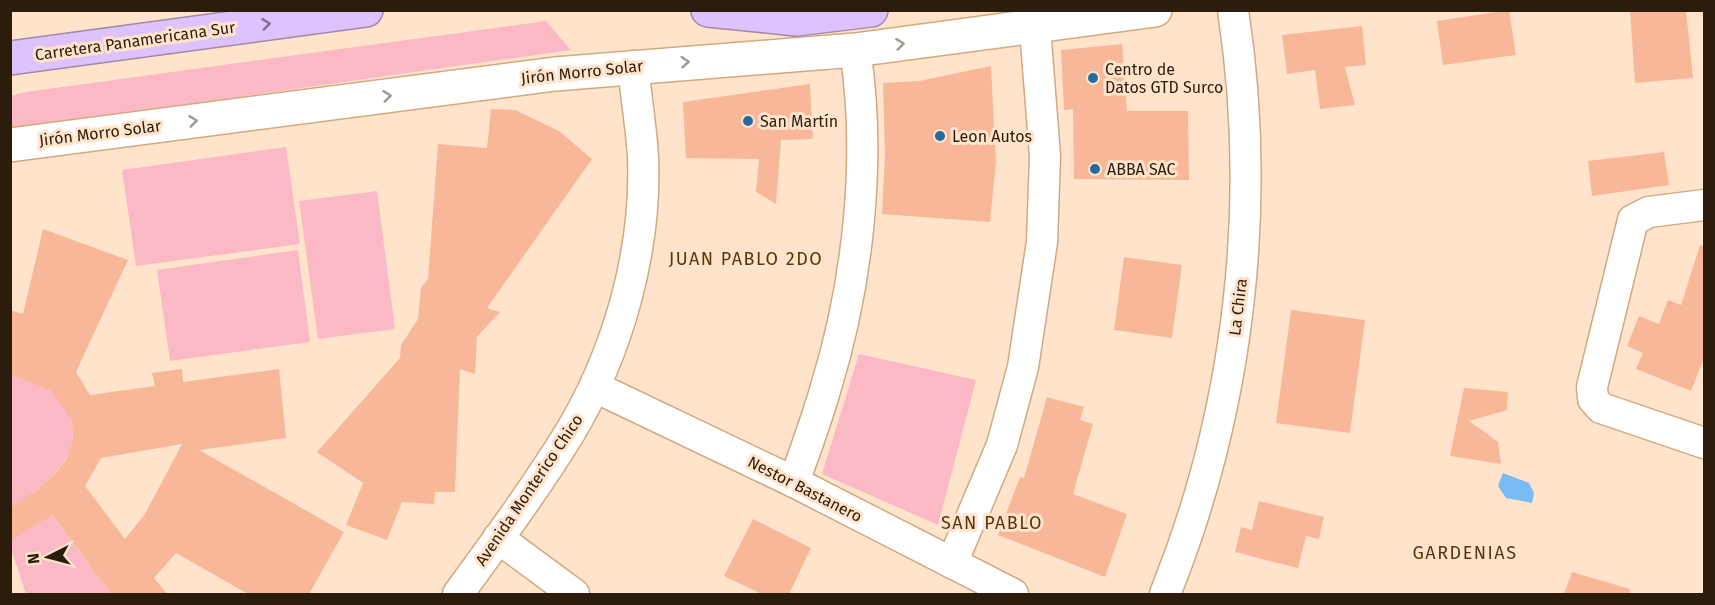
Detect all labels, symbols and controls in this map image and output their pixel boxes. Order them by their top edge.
street label: Carretera Panamericana Sur [34,17,237,64]
one-way arrow [261,18,270,30]
one-way arrow [896,38,905,51]
street label: Jirón Morro Solar [520,56,645,88]
one-way arrow [680,56,689,69]
place label: Centro de Datos GTD Surco [1105,60,1223,97]
marker: Centro de Datos GTD Surco [1086,71,1100,85]
one-way arrow [382,90,391,102]
place label: San Martín [760,112,838,131]
marker: San Martín [741,114,755,128]
one-way arrow [189,115,198,128]
street label: Jirón Morro Solar [38,116,163,150]
place label: Leon Autos [952,127,1032,146]
marker: Leon Autos [933,129,947,143]
place label: ABBA SAC [1107,160,1176,179]
marker: ABBA SAC [1088,162,1102,176]
district label: JUAN PABLO 2DO [669,248,823,270]
street label: La Chira [1225,277,1251,337]
street label: Avenida Monterico Chico [471,411,587,569]
street label: Nestor Bastanero [745,452,865,526]
district label: SAN PABLO [941,512,1043,534]
north arrow [18,527,78,587]
district label: GARDENIAS [1412,542,1518,564]
text: N [24,552,44,565]

